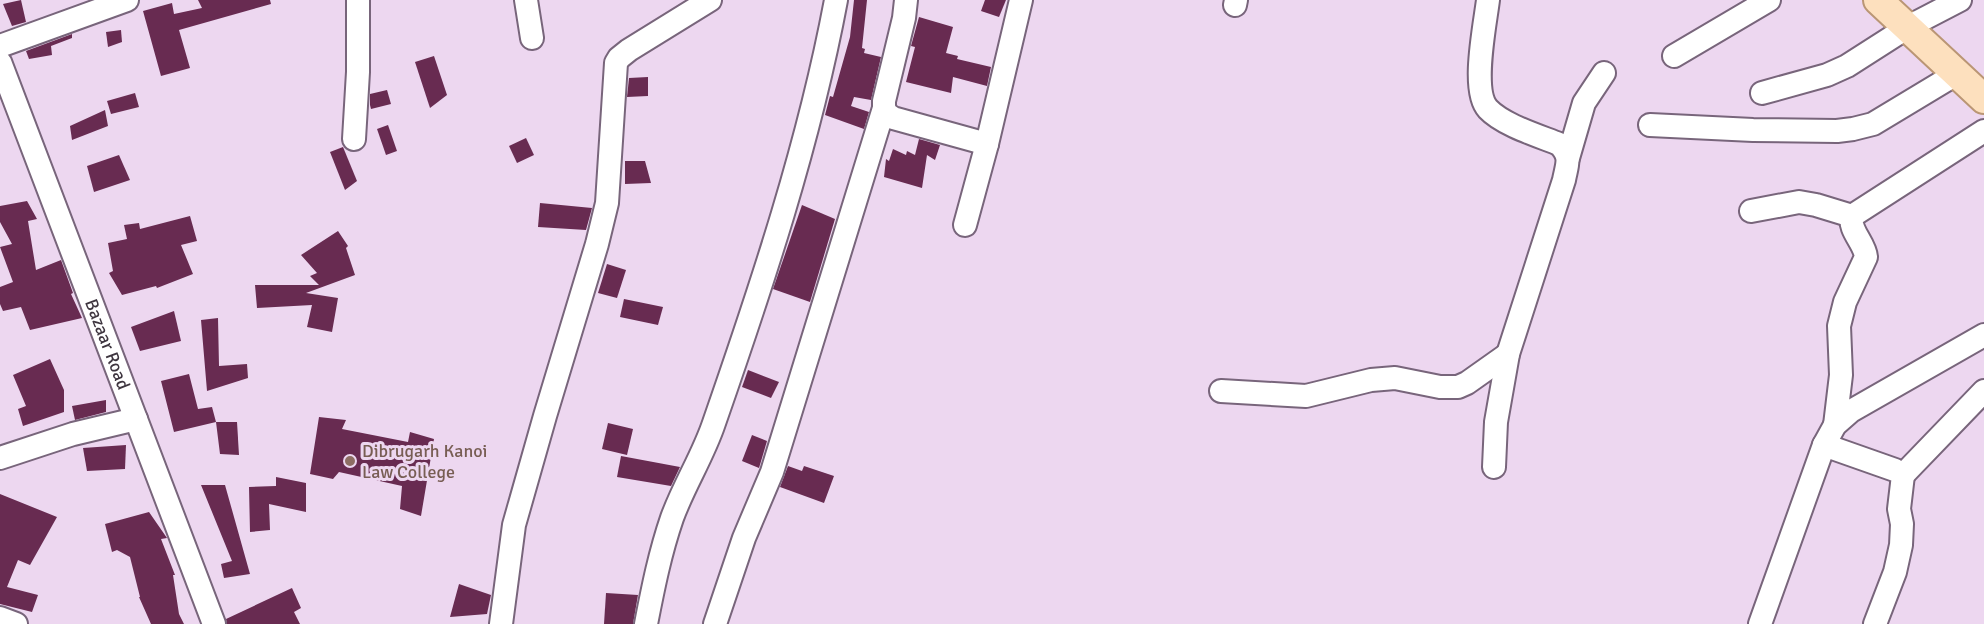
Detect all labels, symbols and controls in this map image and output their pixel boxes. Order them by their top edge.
street label: Bazaar Road [80,296,135,393]
place label: Dibrugarh Kanoi Law College [362,440,487,483]
marker: Dibrugarh Kanoi Law College [343,454,357,468]

